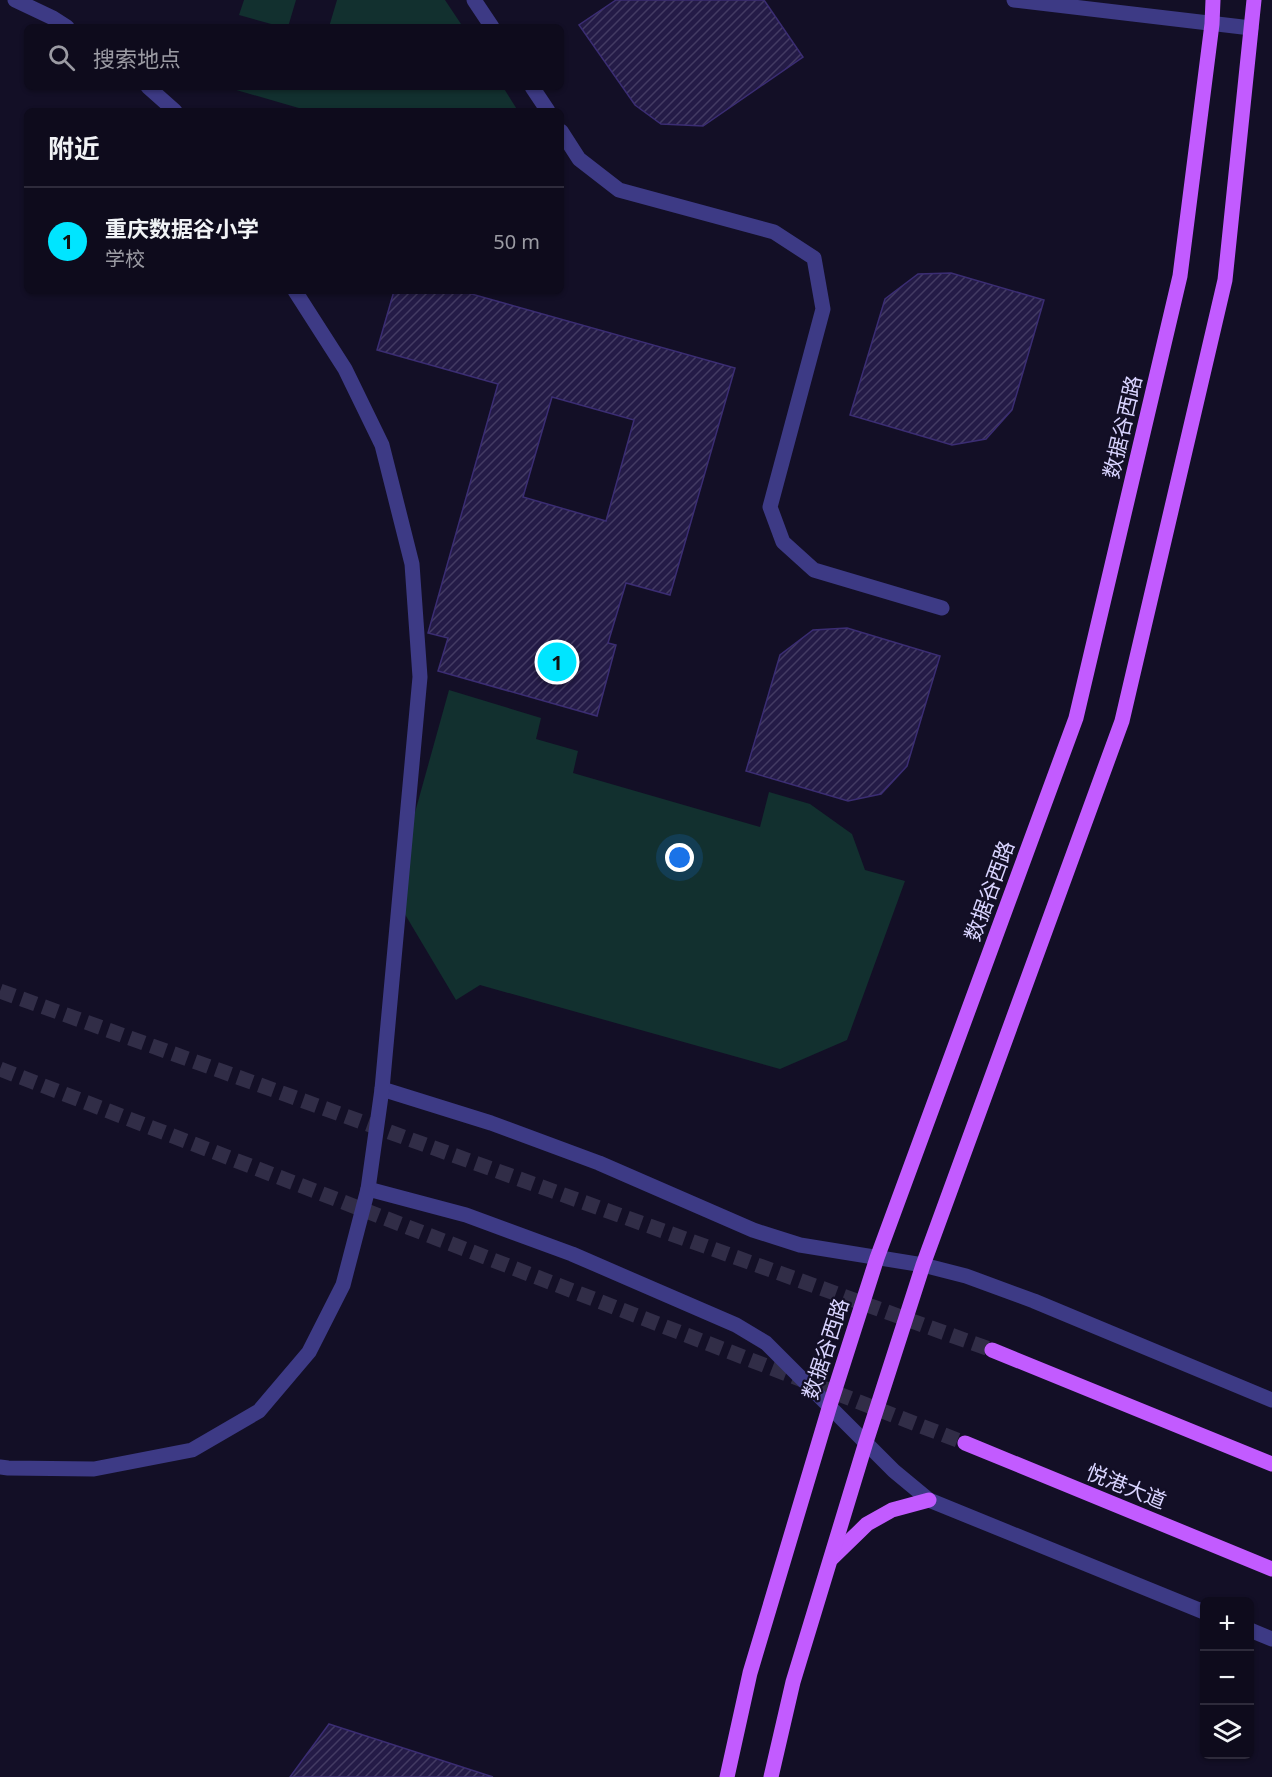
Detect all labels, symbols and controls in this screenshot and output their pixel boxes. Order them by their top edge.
search box [24,24,564,90]
icon: search [45,41,78,74]
text: 搜索地点 [93,43,181,73]
text: 附近 [48,130,100,166]
text: 重庆数据谷小学 [105,213,259,243]
text: 1 [62,228,73,255]
text: 50 m [493,228,540,255]
text: 学校 [105,245,145,272]
street label: 数据谷西路 [1097,372,1147,481]
pin: 1 [538,640,576,684]
street label: 数据谷西路 [958,837,1020,945]
your location [665,843,694,872]
street label: 数据谷西路 [796,1294,855,1403]
street label: 悦港大道 [1082,1457,1171,1515]
map controls [1200,1597,1254,1759]
button: + [1200,1597,1254,1651]
button: − [1200,1651,1254,1705]
button: layers [1200,1705,1254,1759]

